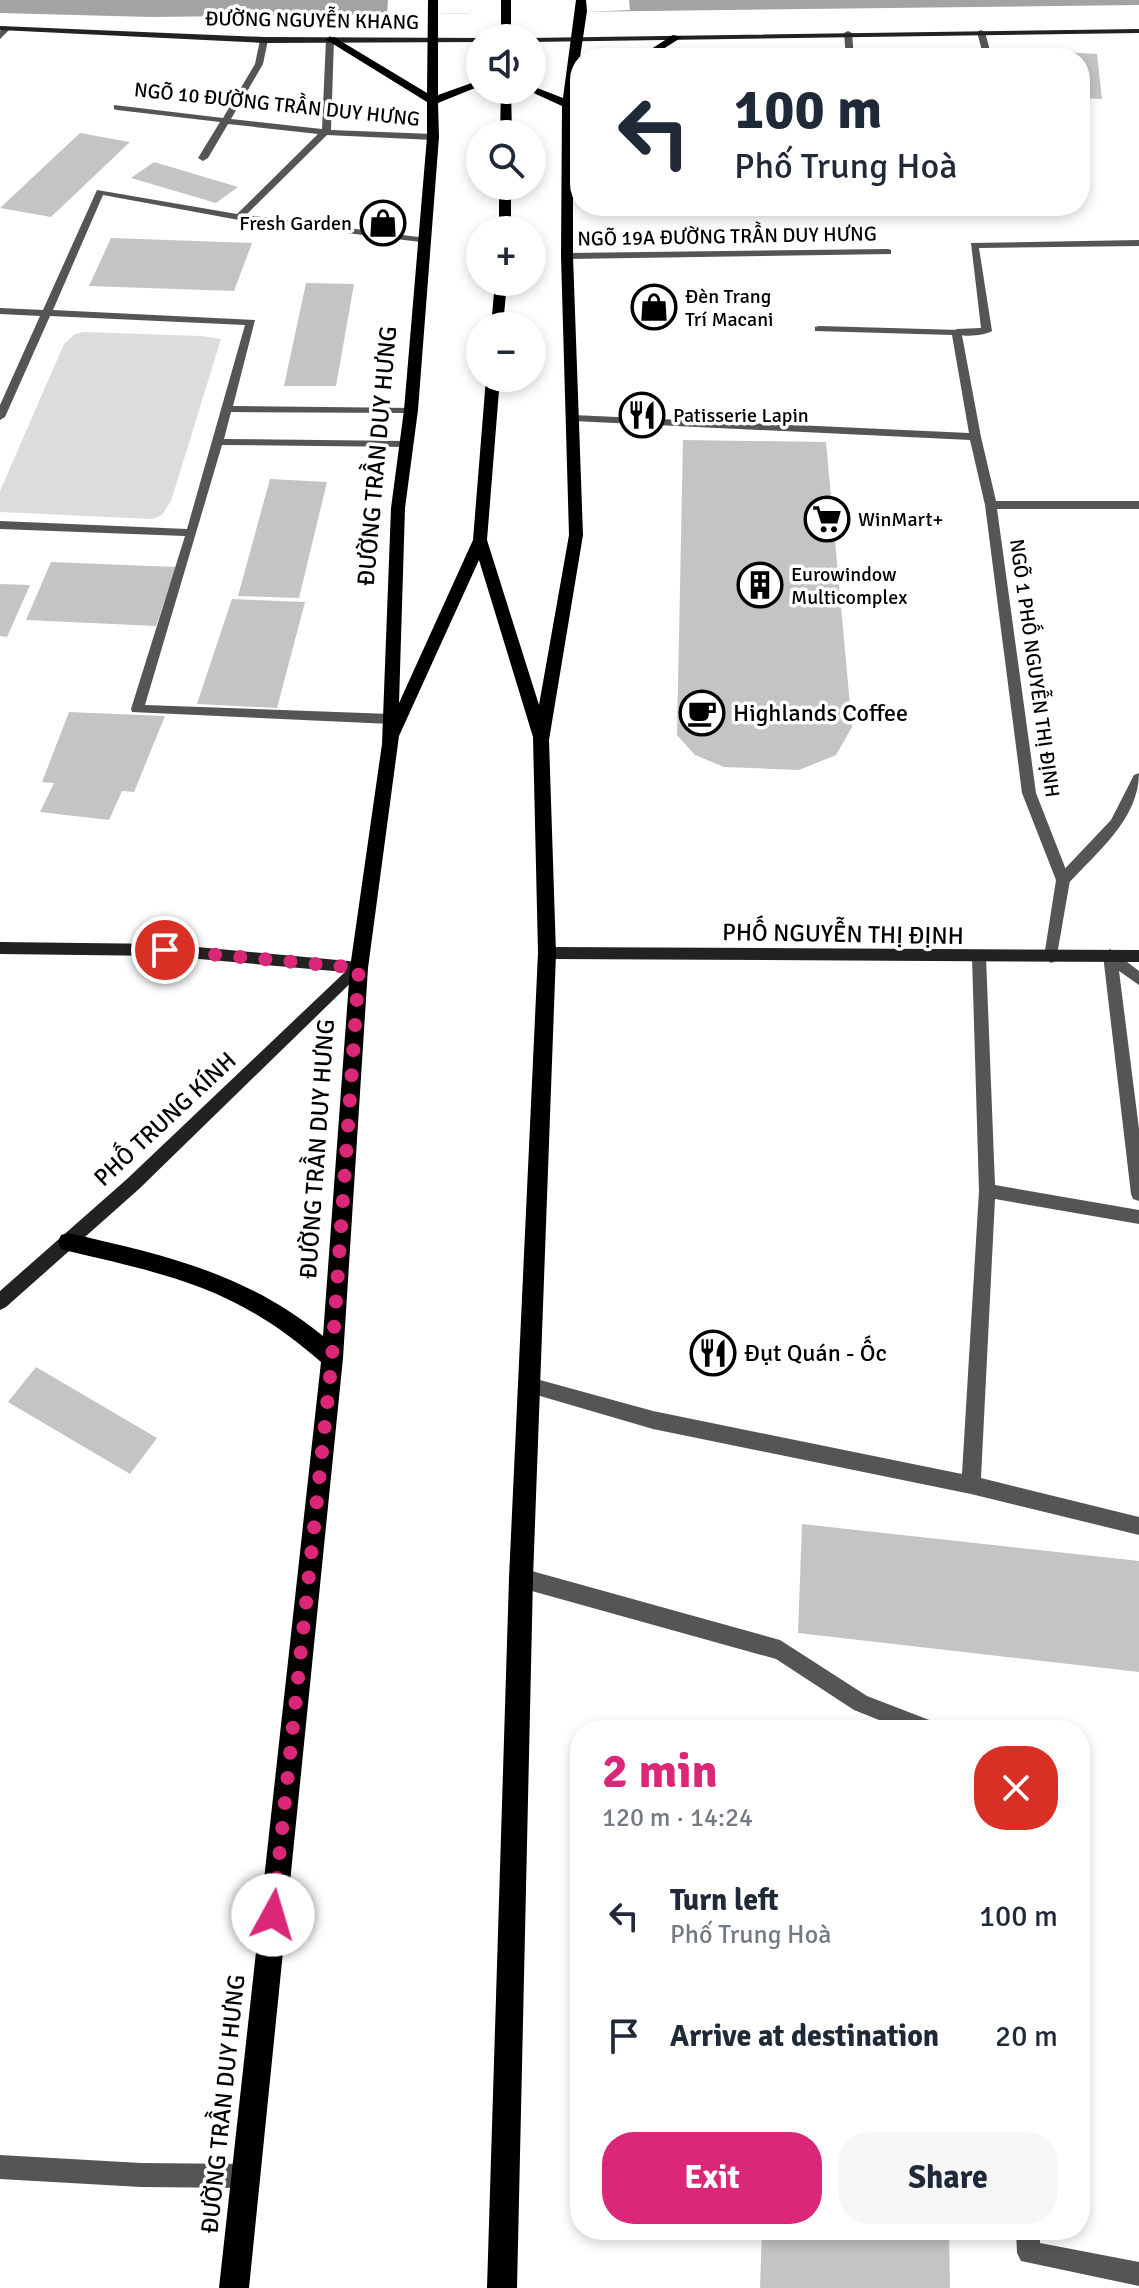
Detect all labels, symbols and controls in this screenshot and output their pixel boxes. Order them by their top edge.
street label: ĐƯỜNG NGUYỄN KHANG [205,4,419,35]
map controls [466,24,546,392]
button: sound [466,24,546,104]
street label: NGÕ 10 ĐƯỜNG TRẦN DUY HƯNG [133,75,421,132]
text: 100 m [734,75,882,144]
icon: left [602,80,706,184]
button: search [466,120,546,200]
text: Phố Trung Hoà [734,144,957,189]
shop icon: Fresh Garden [359,199,407,247]
place label: Fresh Garden [239,211,352,236]
button: + [466,216,546,296]
street label: NGÕ 19A ĐƯỜNG TRẦN DUY HƯNG [577,219,877,252]
shop icon: Đèn Trang Trí Macani [630,283,678,331]
place label: Đèn Trang Trí Macani [685,284,774,332]
button: − [466,312,546,392]
street label: ĐƯỜNG TRẦN DUY HƯNG [348,325,403,587]
restaurant icon: Patisserie Lapin [618,391,666,439]
place label: Patisserie Lapin [673,403,809,428]
supermarket icon: WinMart+ [803,495,851,543]
place label: WinMart+ [858,507,943,532]
street label: NGÕ 1 PHỐ NGUYỄN THỊ ĐỊNH [1004,537,1067,799]
building icon: Eurowindow Multicomplex [736,561,784,609]
place label: Eurowindow Multicomplex [791,562,907,610]
cafe icon: Highlands Coffee [678,689,726,737]
place label: Highlands Coffee [733,698,908,728]
street label: PHỐ NGUYỄN THỊ ĐỊNH [722,914,964,951]
pin [131,916,199,984]
icon: arrive [143,928,187,972]
street label: ĐƯỜNG TRẦN DUY HƯNG [290,1018,341,1280]
street label: PHỐ TRUNG KÍNH [86,1043,242,1193]
restaurant icon: Đụt Quán - Ốc [689,1329,737,1377]
place label: Đụt Quán - Ốc [744,1335,887,1368]
text: 2 min [602,1742,718,1801]
button: close [974,1746,1058,1830]
text: 120 m · 14:24 [602,1802,753,1834]
position arrow [231,1873,315,1957]
text: Turn left [670,1882,779,1919]
icon: left [602,1894,646,1938]
text: 100 m [979,1898,1058,1935]
text: Phố Trung Hoà [670,1919,831,1951]
street label: ĐƯỜNG TRẦN DUY HƯNG [191,1973,252,2235]
icon: arrive [602,2014,646,2058]
text: Arrive at destination [670,2018,939,2055]
text: 20 m [995,2018,1058,2055]
button: Exit [602,2132,822,2224]
button: Share [838,2132,1058,2224]

